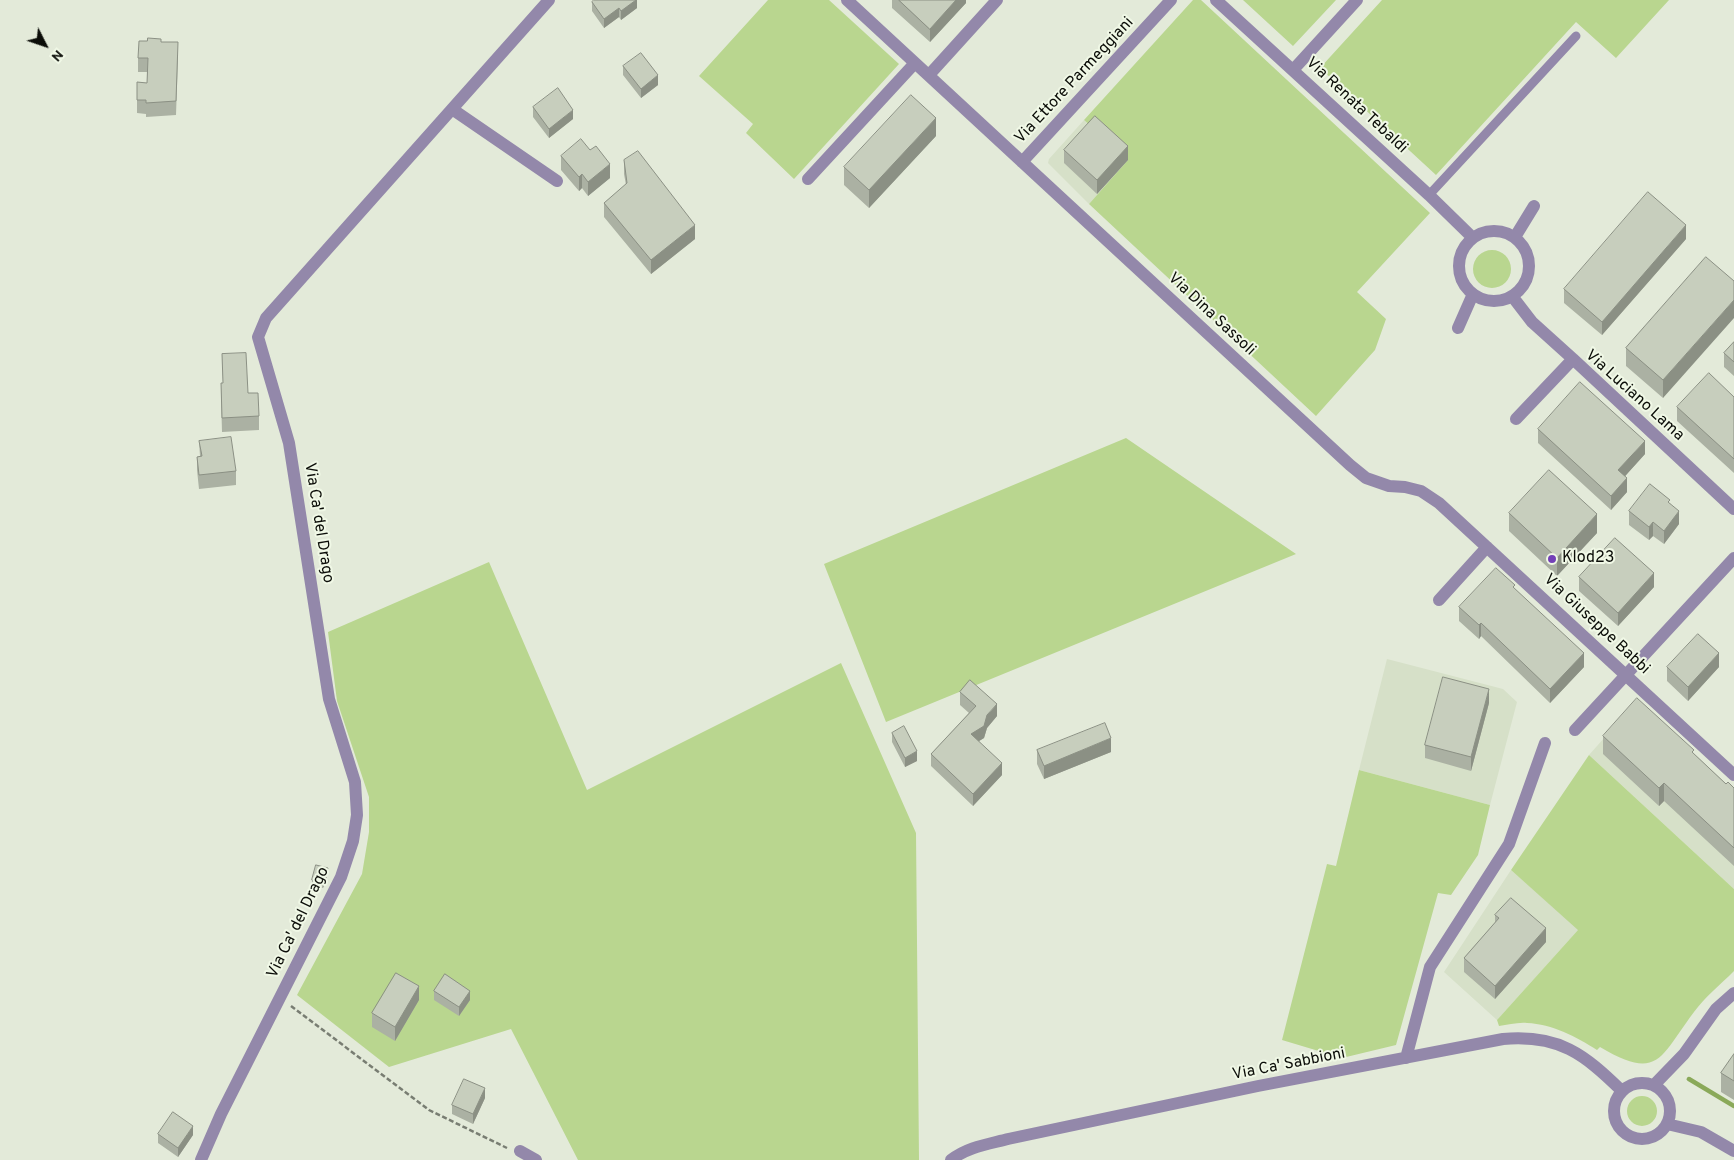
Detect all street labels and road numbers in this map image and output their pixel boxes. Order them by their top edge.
street label: Via Ettore Parmeggiani [1011,14,1139,148]
street label: Via Renata Tebaldi [1301,54,1411,158]
street label: Via Dina Sassoli [1163,269,1259,361]
street label: Via Luciano Lama [1580,346,1688,446]
street label: Via Ca' del Drago [299,461,337,585]
street label: Via Giuseppe Babbi [1539,571,1653,679]
street label: Via Ca' del Drago [264,864,334,982]
street label: Via Ca' Sabbioni [1231,1045,1347,1085]

